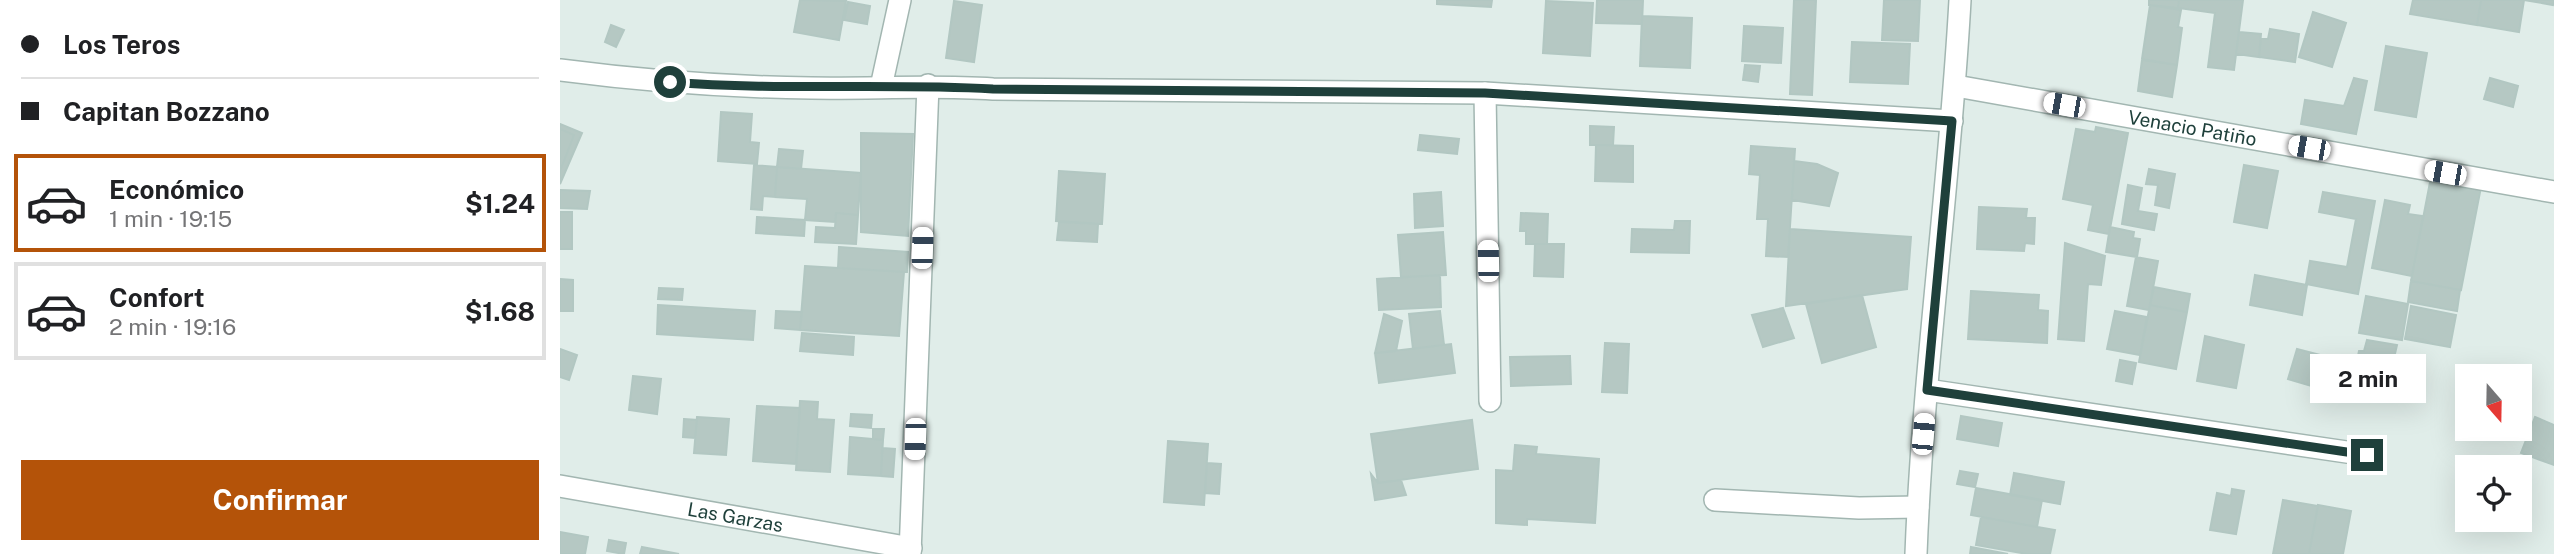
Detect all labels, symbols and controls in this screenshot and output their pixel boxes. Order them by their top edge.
text: Los Teros [63,29,180,60]
route start [654,66,686,98]
car [2042,91,2087,119]
text: Capitan Bozzano [63,96,270,127]
street label: Venacio Patiño [2126,106,2258,150]
car [2287,134,2332,162]
car [2423,159,2468,187]
icon: car [25,172,88,235]
text: Económico [109,174,244,205]
text: $1.24 [465,188,535,219]
text: 1 min · 19:15 [109,205,232,232]
car [911,227,934,269]
car [1478,240,1499,282]
icon: car [25,280,88,343]
text: Confort [109,282,205,313]
text: $1.68 [465,296,535,327]
text: 2 min · 19:16 [109,313,236,340]
callout: 2 min [2309,354,2425,402]
north arrow [2455,364,2532,441]
map controls [2455,364,2532,532]
text: 2 min [2338,365,2398,392]
car [1911,412,1936,456]
car [904,418,927,460]
route end [2351,439,2383,471]
button: locate [2455,455,2532,532]
button: Confirmar [21,460,539,540]
street label: Las Garzas [686,498,785,536]

